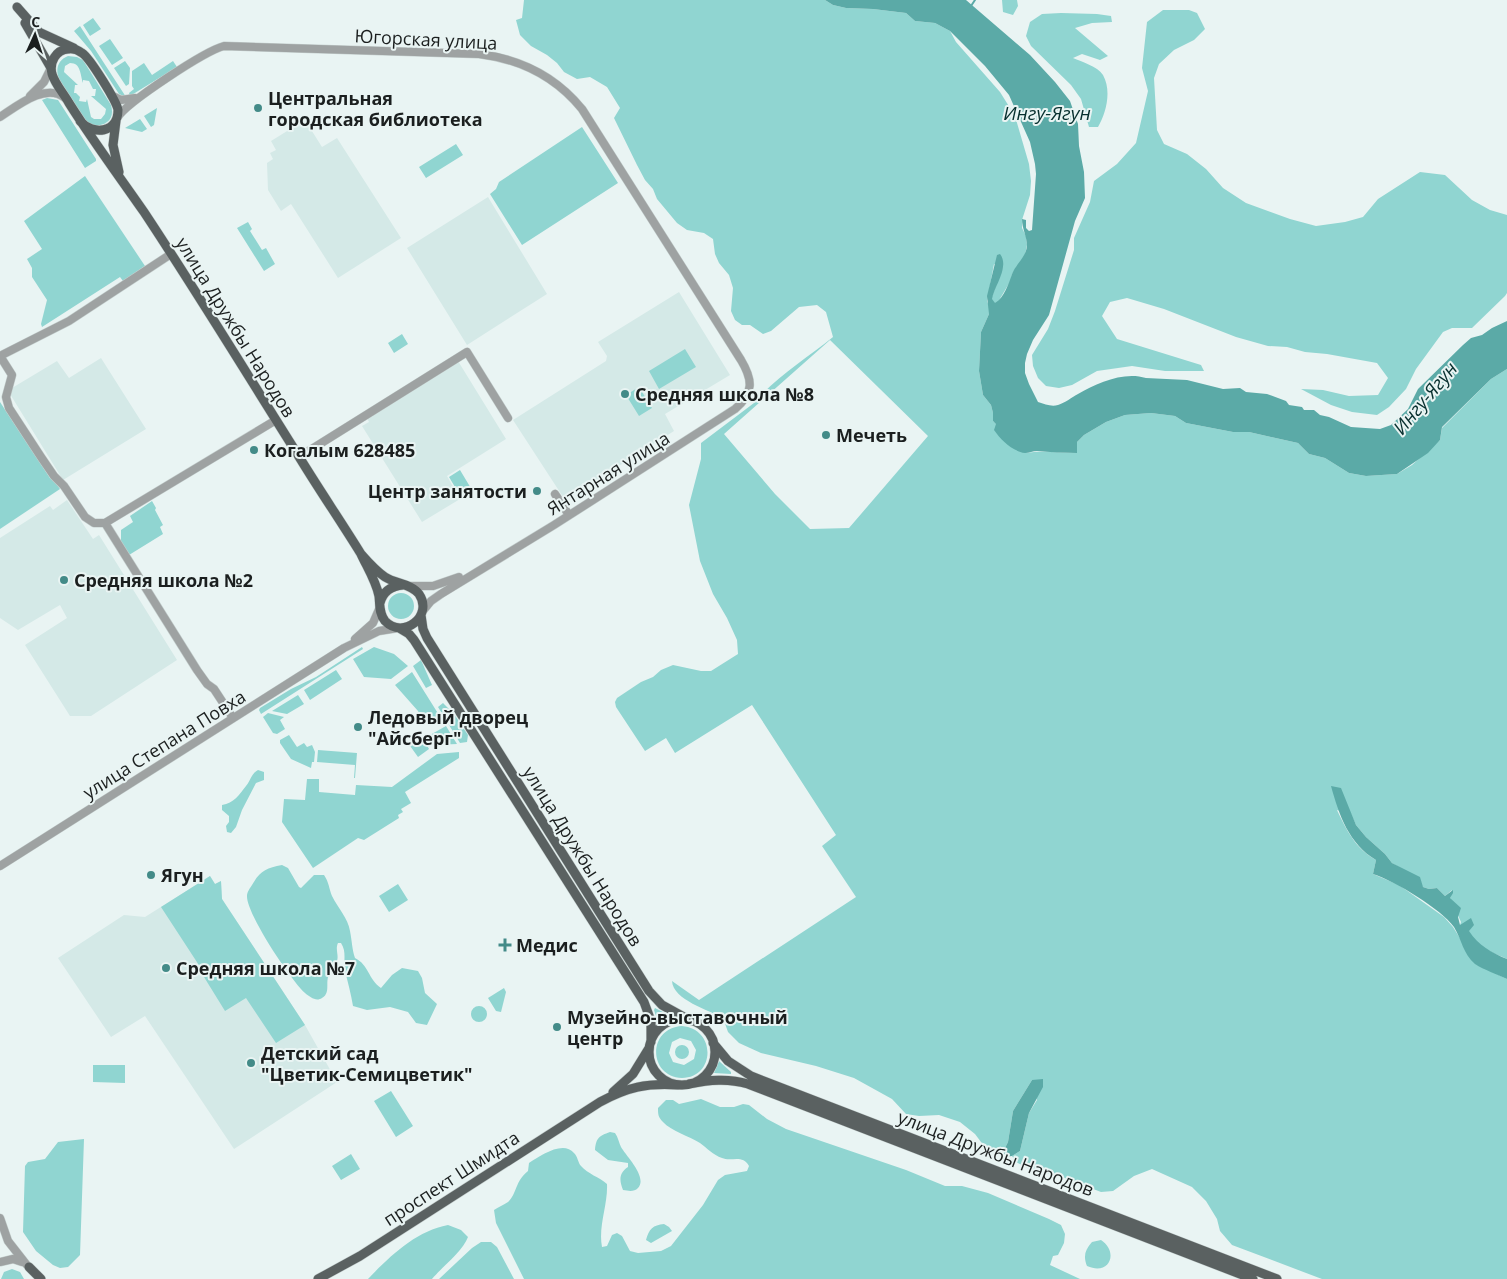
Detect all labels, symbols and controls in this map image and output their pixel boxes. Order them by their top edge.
north arrow [10,10,60,60]
text: С [31,12,41,31]
street label: Югорская улица [354,23,498,55]
place label: Центральная городская библиотека [268,86,483,131]
water label: Ингу-Ягун [1003,100,1091,126]
marker: Центральная городская библиотека [252,102,264,114]
street label: улица Дружбы Народов [171,232,301,422]
water label: Ингу-Ягун [1387,356,1463,440]
place label: Средняя школа №8 [635,382,814,406]
marker: Средняя школа №8 [619,388,631,400]
place label: Мечеть [836,423,907,447]
street label: Янтарная улица [542,426,674,520]
marker: Мечеть [820,429,832,441]
place label: Когалым 628485 [264,438,415,462]
marker: Когалым 628485 [248,444,260,456]
place label: Центр занятости [368,479,527,503]
marker: Центр занятости [531,485,543,497]
place label: Средняя школа №2 [74,568,253,592]
marker: Средняя школа №2 [58,574,70,586]
street label: улица Степана Повха [78,684,250,804]
place label: Ледовый дворец "Айсберг" [368,705,529,750]
marker: Ледовый дворец "Айсберг" [352,721,364,733]
street label: улица Дружбы Народов [518,761,648,951]
place label: Ягун [160,863,204,887]
marker: Ягун [145,869,157,881]
place label: Медис [516,933,578,957]
marker: Медис [498,938,512,952]
place label: Средняя школа №7 [176,956,355,980]
marker: Средняя школа №7 [160,962,172,974]
place label: Музейно-выставочный центр [567,1005,788,1050]
marker: Музейно-выставочный центр [551,1021,563,1033]
place label: Детский сад "Цветик-Семицветик" [261,1041,473,1086]
marker: Детский сад "Цветик-Семицветик" [245,1057,257,1069]
street label: улица Дружбы Народов [895,1105,1097,1201]
street label: проспект Шмидта [378,1125,524,1231]

